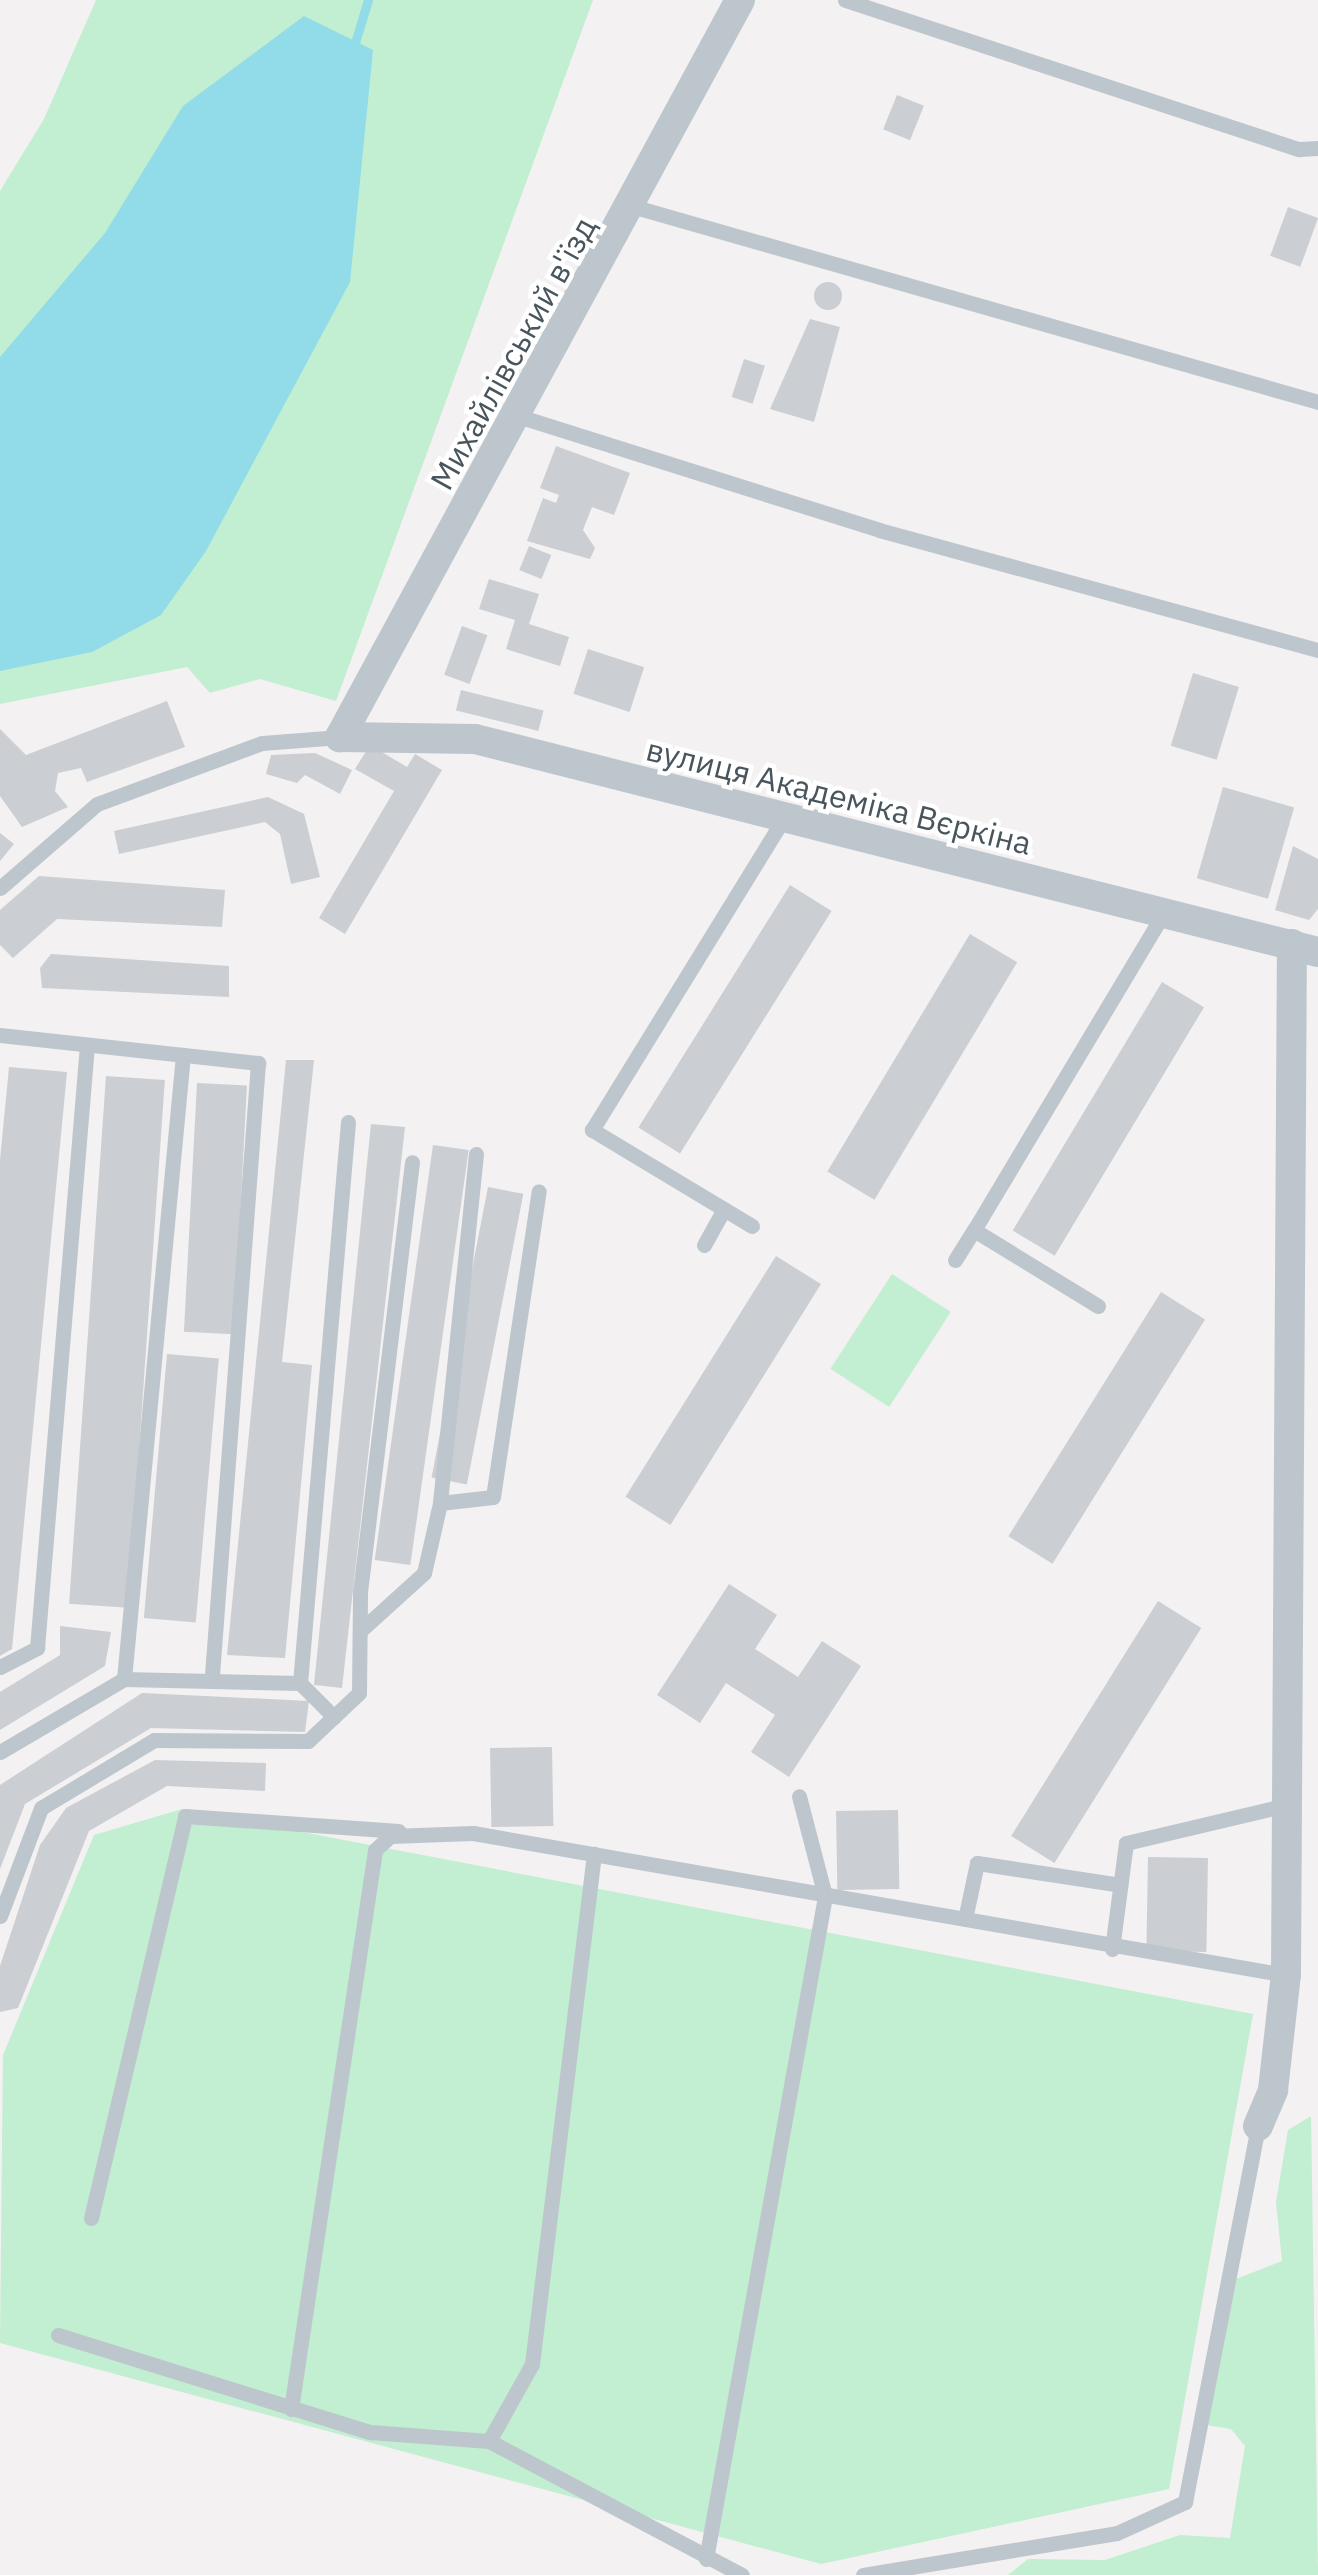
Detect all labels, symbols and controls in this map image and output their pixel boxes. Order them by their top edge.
street label: Михайлівський в'їзд [422,210,604,496]
street label: вулиця Академіка Вєркіна [642,730,1036,862]

